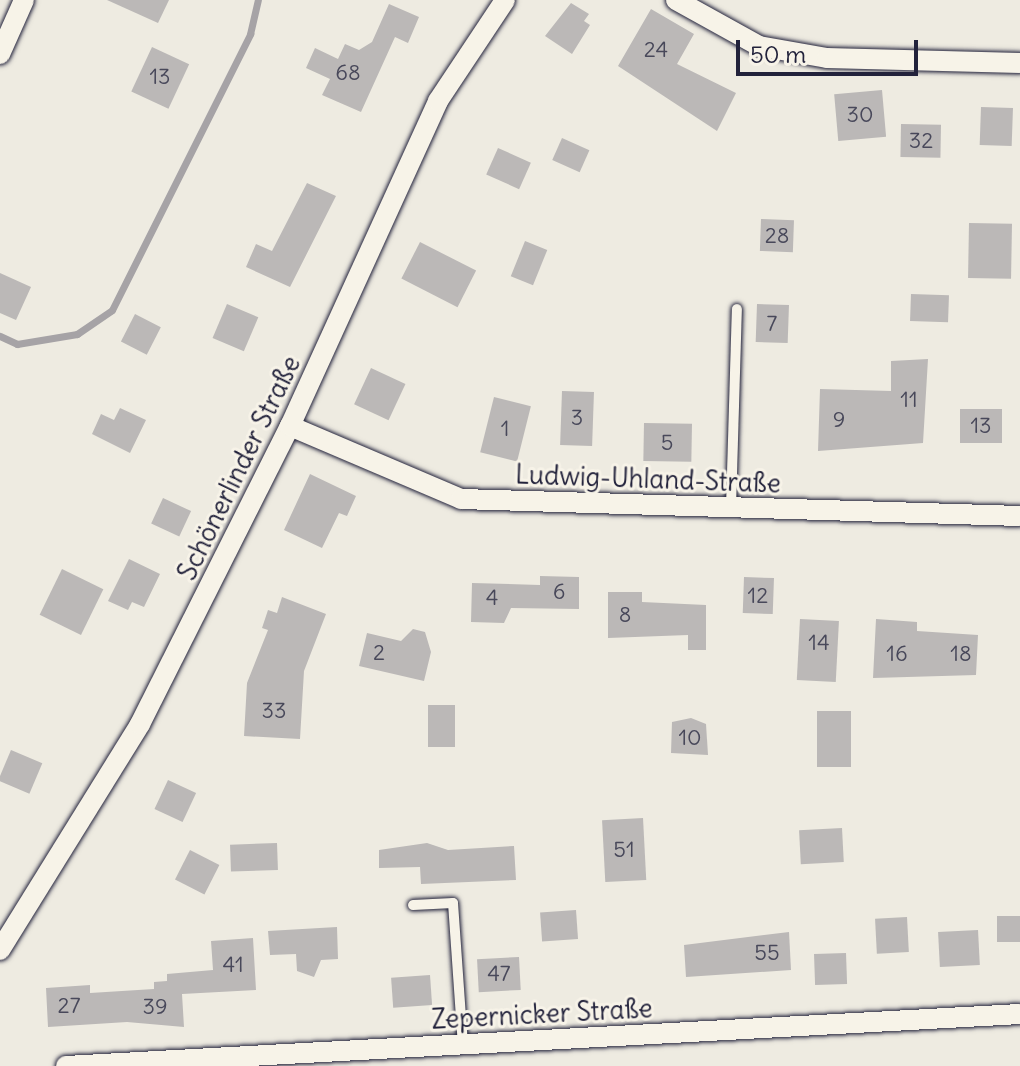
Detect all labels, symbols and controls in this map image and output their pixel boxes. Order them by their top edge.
scale bar [740,24,922,74]
house number: 24 [644,37,668,63]
text: 50 m [750,39,806,69]
house number: 68 [335,60,361,86]
house number: 13 [149,64,171,90]
house number: 30 [847,102,873,128]
house number: 32 [909,128,933,154]
house number: 28 [765,223,789,249]
house number: 7 [767,311,777,337]
street label: Schönerlinder Straße [171,351,307,585]
house number: 11 [900,387,918,413]
house number: 3 [571,405,583,431]
house number: 9 [833,407,845,433]
house number: 13 [970,413,992,439]
house number: 1 [501,416,509,442]
house number: 5 [661,430,673,456]
street label: Ludwig-Uhland-Straße [515,459,781,499]
house number: 6 [553,579,565,605]
house number: 12 [748,583,768,609]
house number: 4 [486,585,498,611]
house number: 8 [619,602,631,628]
house number: 14 [808,630,830,656]
house number: 2 [373,640,385,666]
house number: 16 [886,641,908,667]
house number: 18 [950,641,972,667]
house number: 33 [262,698,286,724]
house number: 10 [678,725,702,751]
house number: 51 [613,837,635,863]
house number: 55 [754,940,780,966]
house number: 41 [222,952,244,978]
house number: 47 [487,961,511,987]
house number: 27 [58,993,80,1019]
street label: Zepernicker Straße [431,993,653,1035]
house number: 39 [142,994,168,1020]

